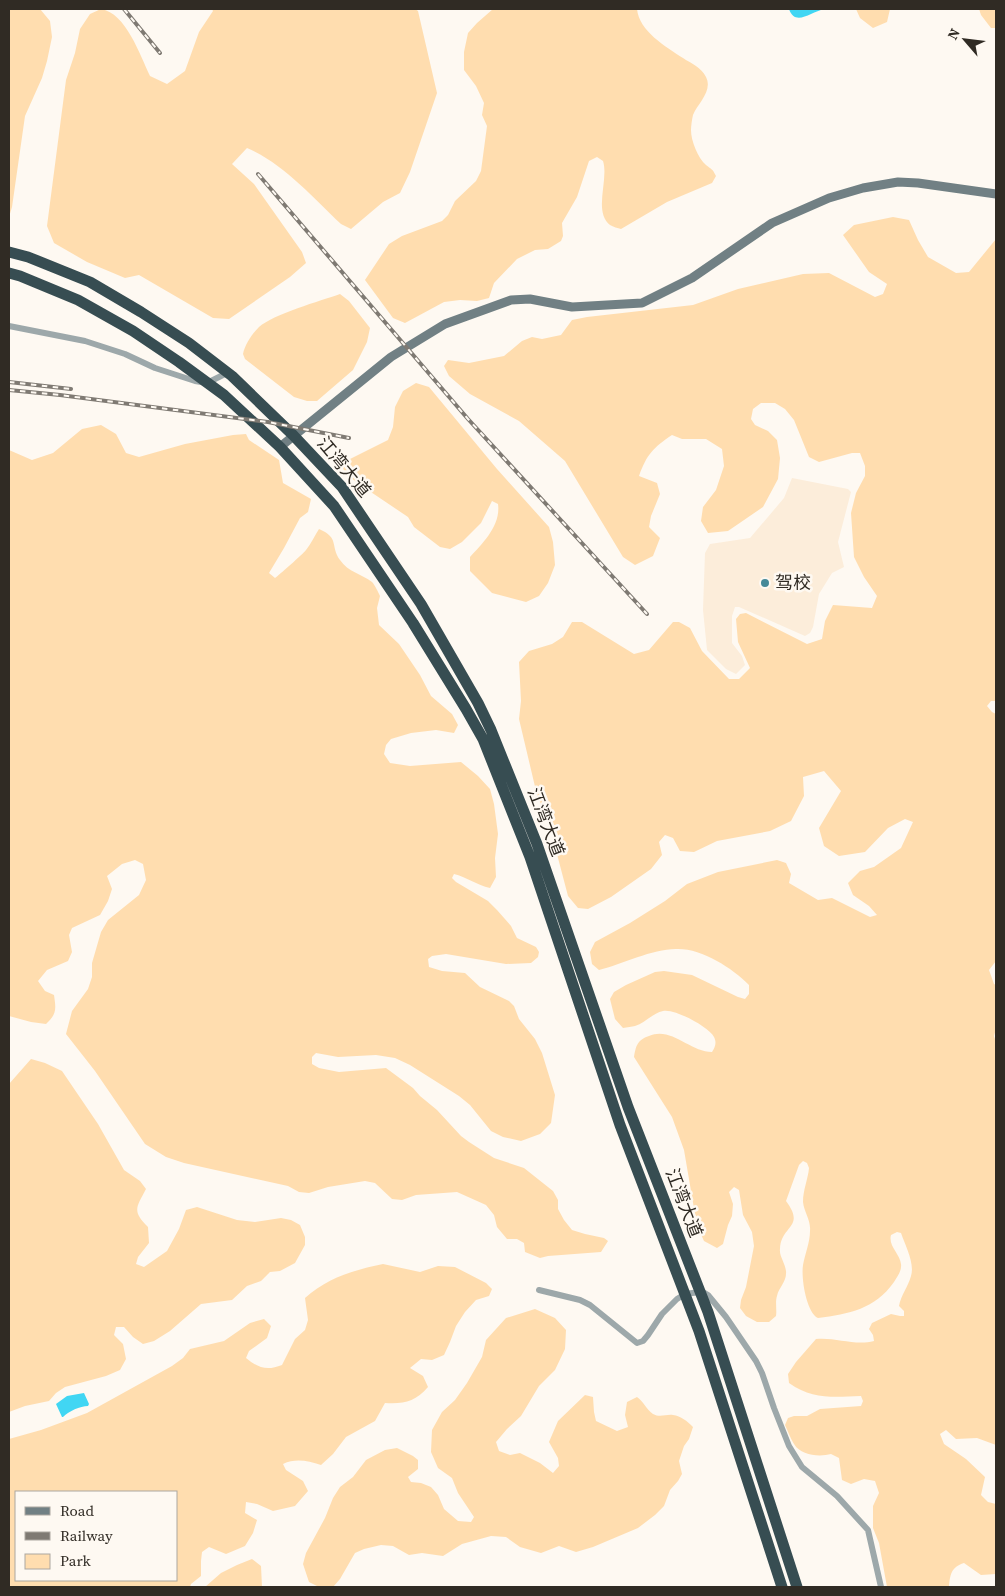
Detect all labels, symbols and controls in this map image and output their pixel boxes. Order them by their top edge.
north arrow [940,15,990,65]
text: N [942,25,965,43]
street label: 江湾大道 [312,431,377,502]
place label: 驾校 [775,570,811,595]
marker: 驾校 [759,577,771,589]
street label: 江湾大道 [522,784,571,860]
street label: 江湾大道 [660,1165,709,1241]
legend [15,1491,178,1581]
text: Road [60,1500,94,1521]
text: Railway [60,1525,113,1546]
text: Park [60,1550,92,1571]

